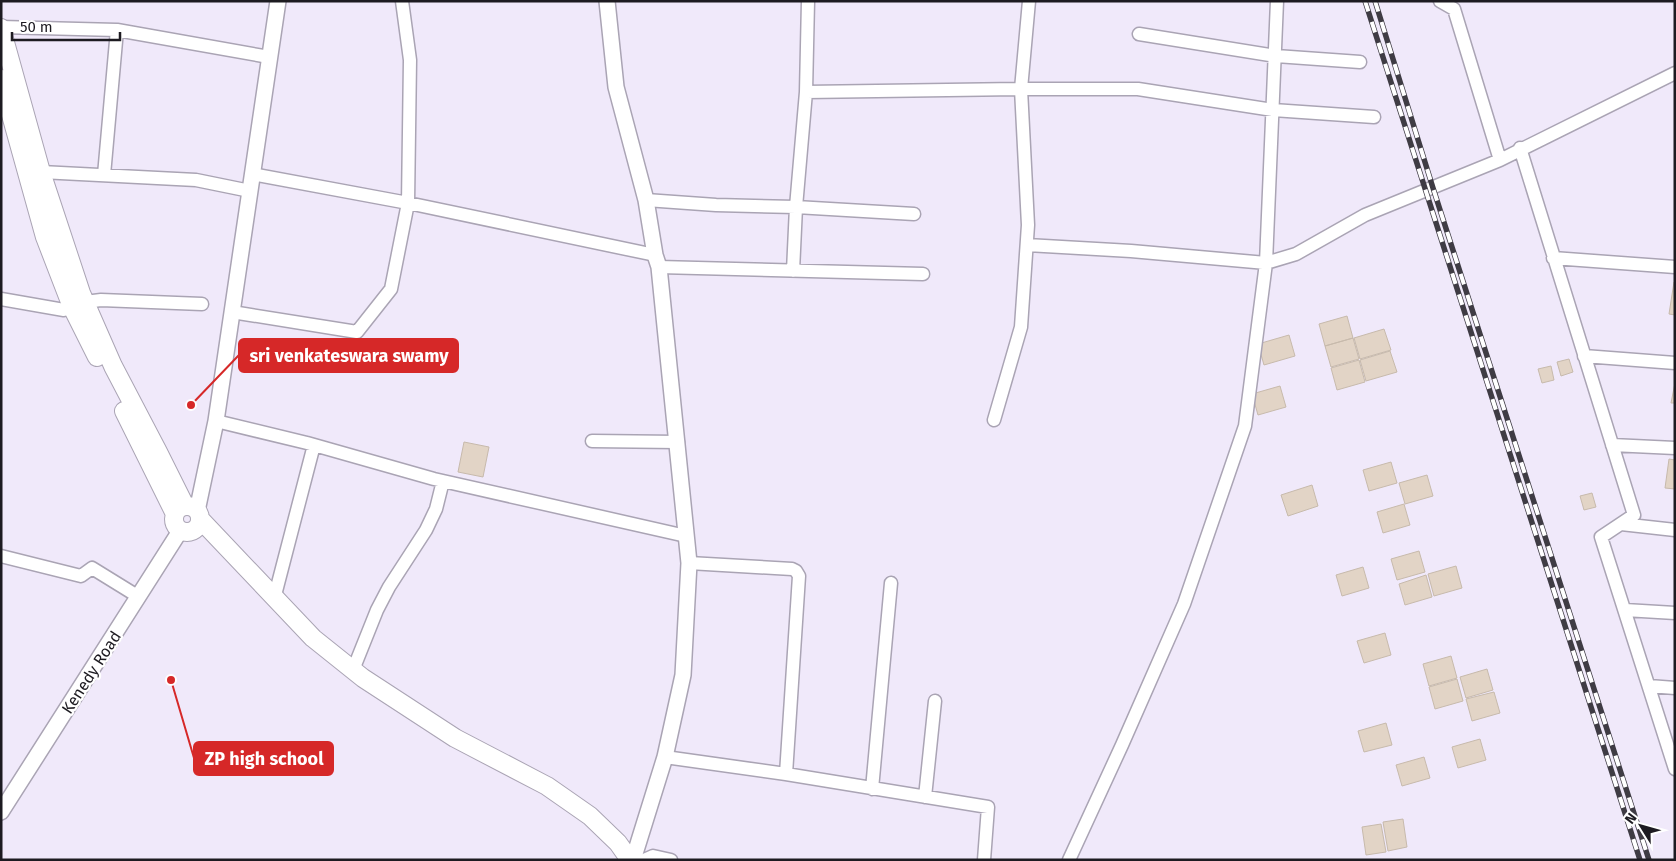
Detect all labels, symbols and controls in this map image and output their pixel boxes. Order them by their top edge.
scale bar [12,10,120,42]
text: 50 m [20,18,53,36]
callout: sri venkateswara swamy [239,339,458,372]
text: sri venkateswara swamy [249,345,449,367]
street label: Kenedy Road [58,627,125,717]
callout: ZP high school [194,742,333,775]
text: ZP high school [205,748,324,770]
north arrow [1616,801,1666,851]
text: N [1621,810,1641,827]

